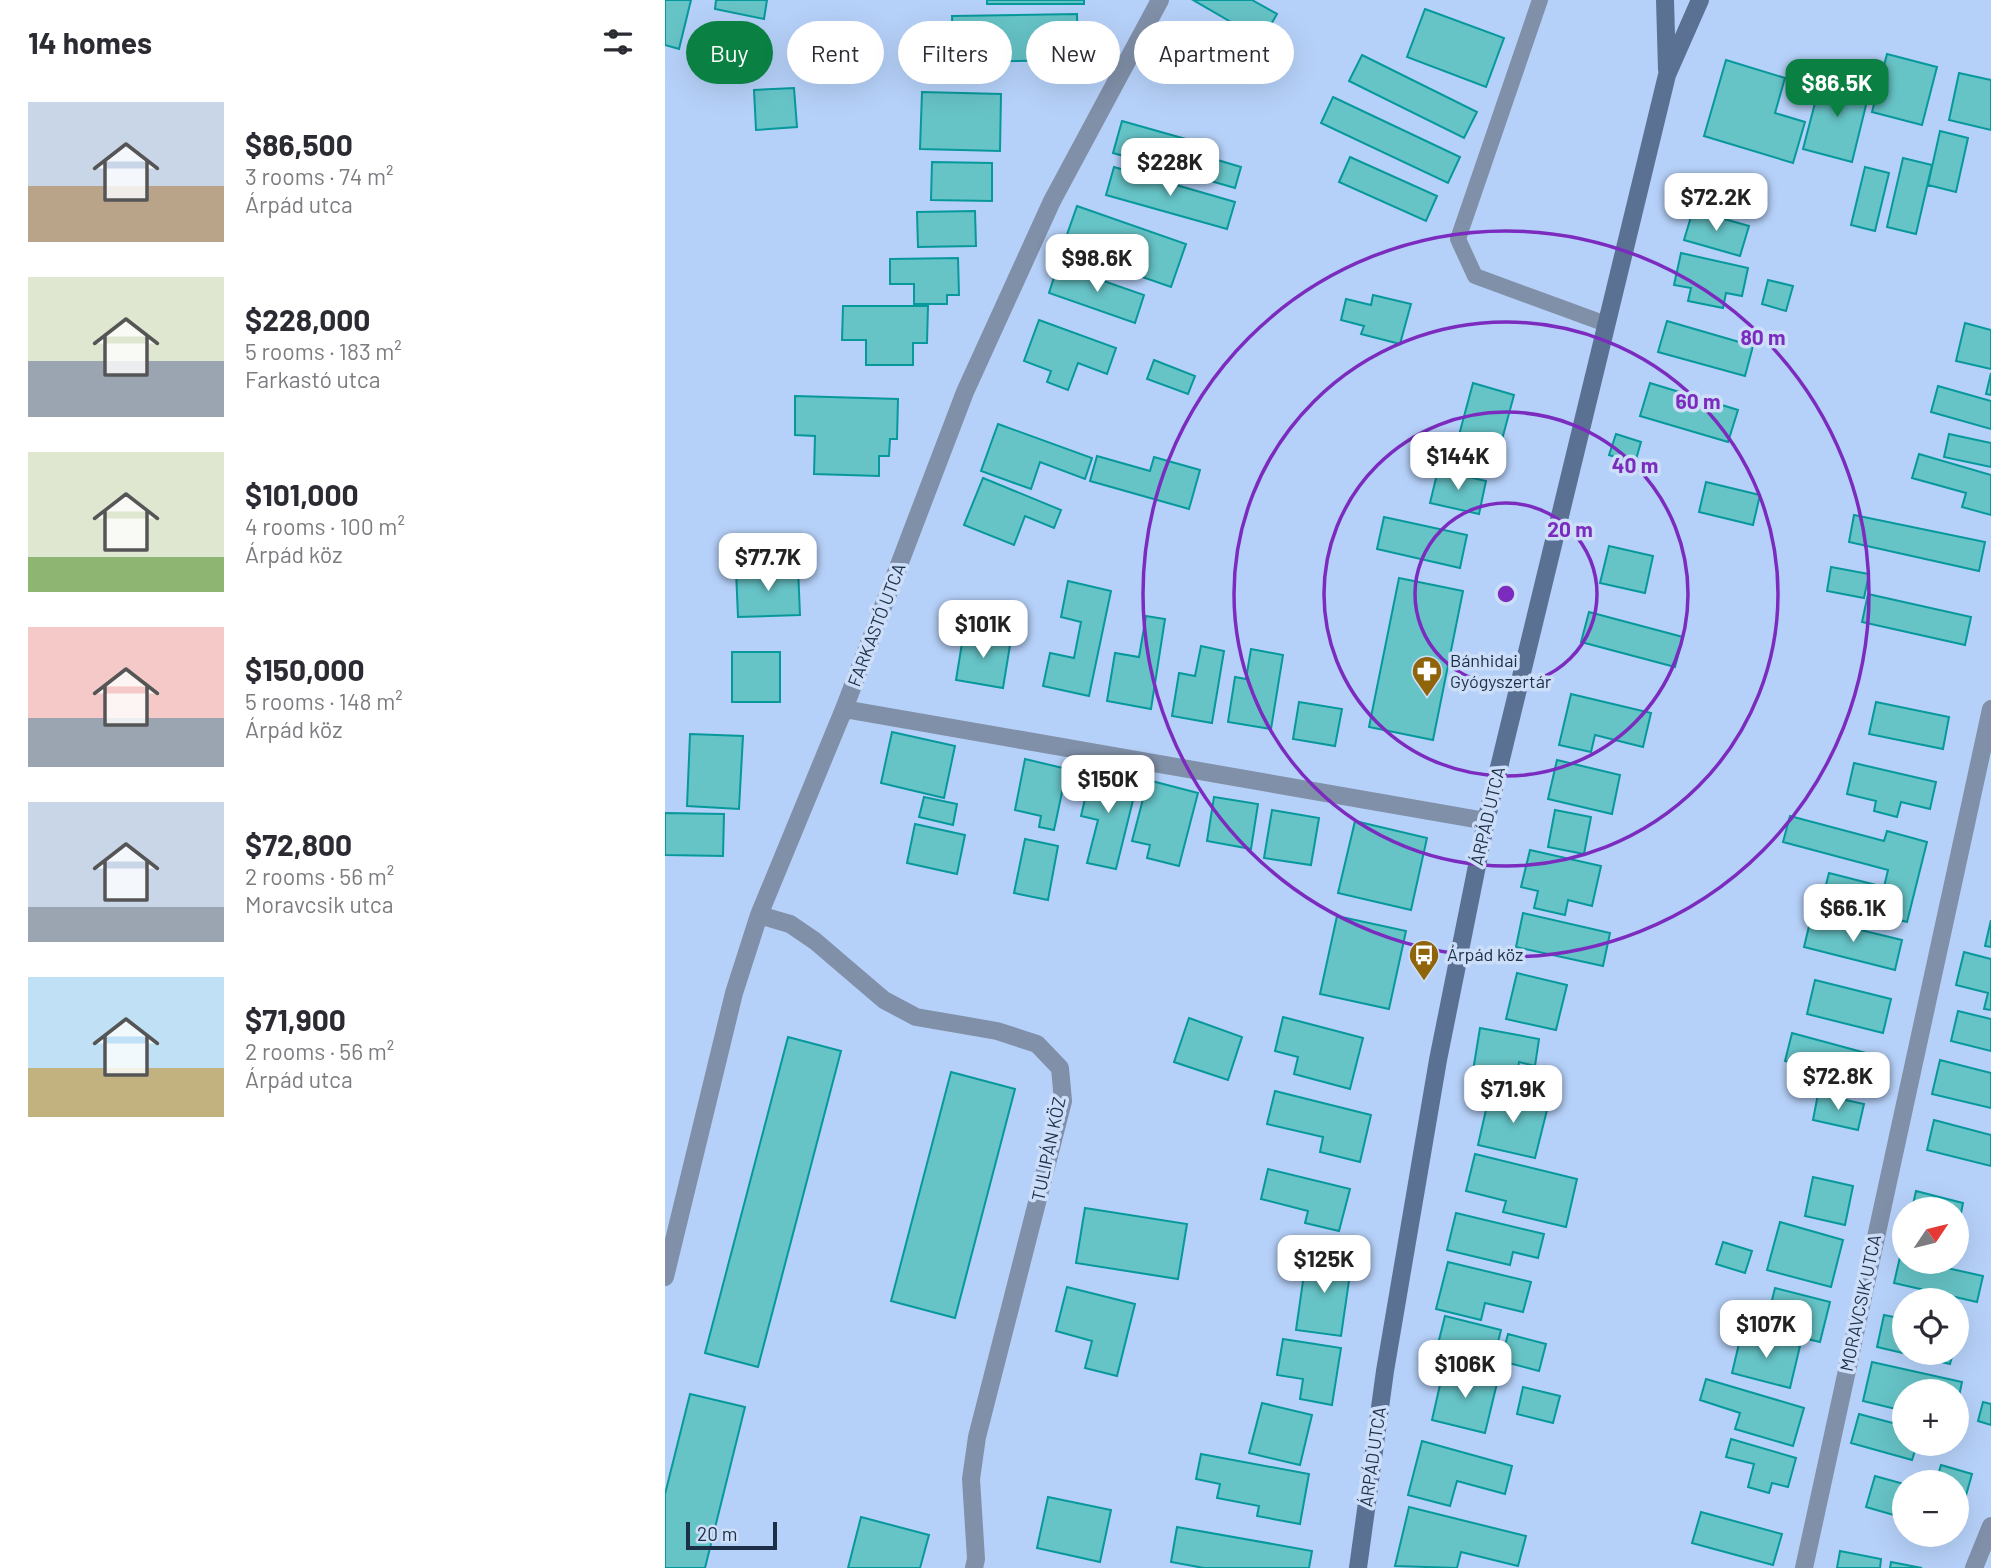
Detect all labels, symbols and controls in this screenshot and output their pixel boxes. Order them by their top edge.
chip: Buy [686,21,773,84]
chip: Rent [787,21,884,84]
chip: Filters [898,21,1012,84]
chip: New [1026,21,1120,84]
chip: Apartment [1134,21,1294,84]
icon: filters [599,23,637,61]
text: 14 homes [28,24,152,60]
pin: $86.5K [1780,60,1894,119]
text: $86.5K [1802,68,1872,96]
text: $86,500 [245,126,353,162]
icon: home [84,130,168,214]
pin: $228K [1121,138,1219,198]
text: $228K [1137,147,1203,175]
text: 3 rooms · 74 m² [245,162,394,190]
pin: $72.2K [1659,174,1773,233]
text: $72.2K [1681,182,1751,210]
text: Árpád utca [245,190,353,218]
pin: $98.6K [1040,234,1154,294]
text: $98.6K [1062,243,1132,271]
text: $228,000 [245,301,370,337]
icon: home [84,305,168,389]
text: 80 m [1740,324,1786,349]
text: 5 rooms · 183 m² [245,337,402,365]
text: Farkastó utca [245,365,381,393]
text: 60 m [1676,388,1720,413]
pin: $144K [1409,433,1507,492]
text: $144K [1426,441,1490,469]
text: 40 m [1612,452,1658,477]
text: $101,000 [245,476,359,512]
icon: home [84,480,168,564]
text: 4 rooms · 100 m² [245,512,405,540]
text: 20 m [1547,516,1593,541]
pin: $77.7K [711,534,825,593]
text: Árpád köz [245,540,342,568]
text: $77.7K [735,542,801,570]
street label: FARKASTÓ UTCA [842,560,910,689]
centre of rings [1494,582,1518,606]
pin: $101K [934,600,1032,660]
text: $101K [955,609,1011,637]
place label: Bánhidai Gyógyszertár [1450,649,1552,692]
text: $150,000 [245,651,365,687]
pharmacy icon: Bánhidai Gyógyszertár [1410,654,1444,698]
icon: home [84,655,168,739]
text: 5 rooms · 148 m² [245,687,403,715]
text: Árpád köz [245,715,342,743]
pin: $150K [1059,756,1157,815]
text: $150K [1077,764,1139,792]
street label: ÁRPÁD UTCA [1465,764,1509,867]
text: $72,800 [245,826,352,862]
icon: home [84,830,168,914]
text: 2 rooms · 56 m² [245,862,394,890]
pin: $66.1K [1796,884,1910,944]
text: Moravcsik utca [245,890,394,918]
text: $66.1K [1820,893,1886,921]
bus stop icon: Árpád köz [1407,938,1441,982]
place label: Árpád köz [1447,943,1523,965]
text: $71,900 [245,1001,346,1037]
icon: home [84,1005,168,1089]
text: 2 rooms · 56 m² [245,1037,394,1065]
pin: $72.8K [1781,1052,1895,1112]
text: $72.8K [1803,1061,1873,1089]
text: Árpád utca [245,1065,353,1093]
pin: $71.9K [1456,1066,1570,1125]
text: $71.9K [1480,1074,1546,1102]
street label: TULIPÁN KÖZ [1026,1095,1070,1203]
north arrow [1892,1197,1969,1274]
map controls [1892,1197,1969,1547]
street label: MORAVCSIK UTCA [1835,1232,1885,1373]
pin: $125K [1275,1236,1373,1295]
text: $125K [1294,1244,1354,1272]
button: locate [1892,1288,1969,1365]
pin: $107K [1717,1300,1815,1360]
text: $107K [1736,1309,1796,1337]
pin: $106K [1416,1340,1514,1400]
text: $106K [1434,1349,1496,1377]
button: + [1892,1379,1969,1456]
street label: ÁRPÁD UTCA [1354,1405,1390,1508]
button: − [1892,1470,1969,1547]
scale bar [686,1519,777,1551]
text: 20 m [697,1522,737,1545]

